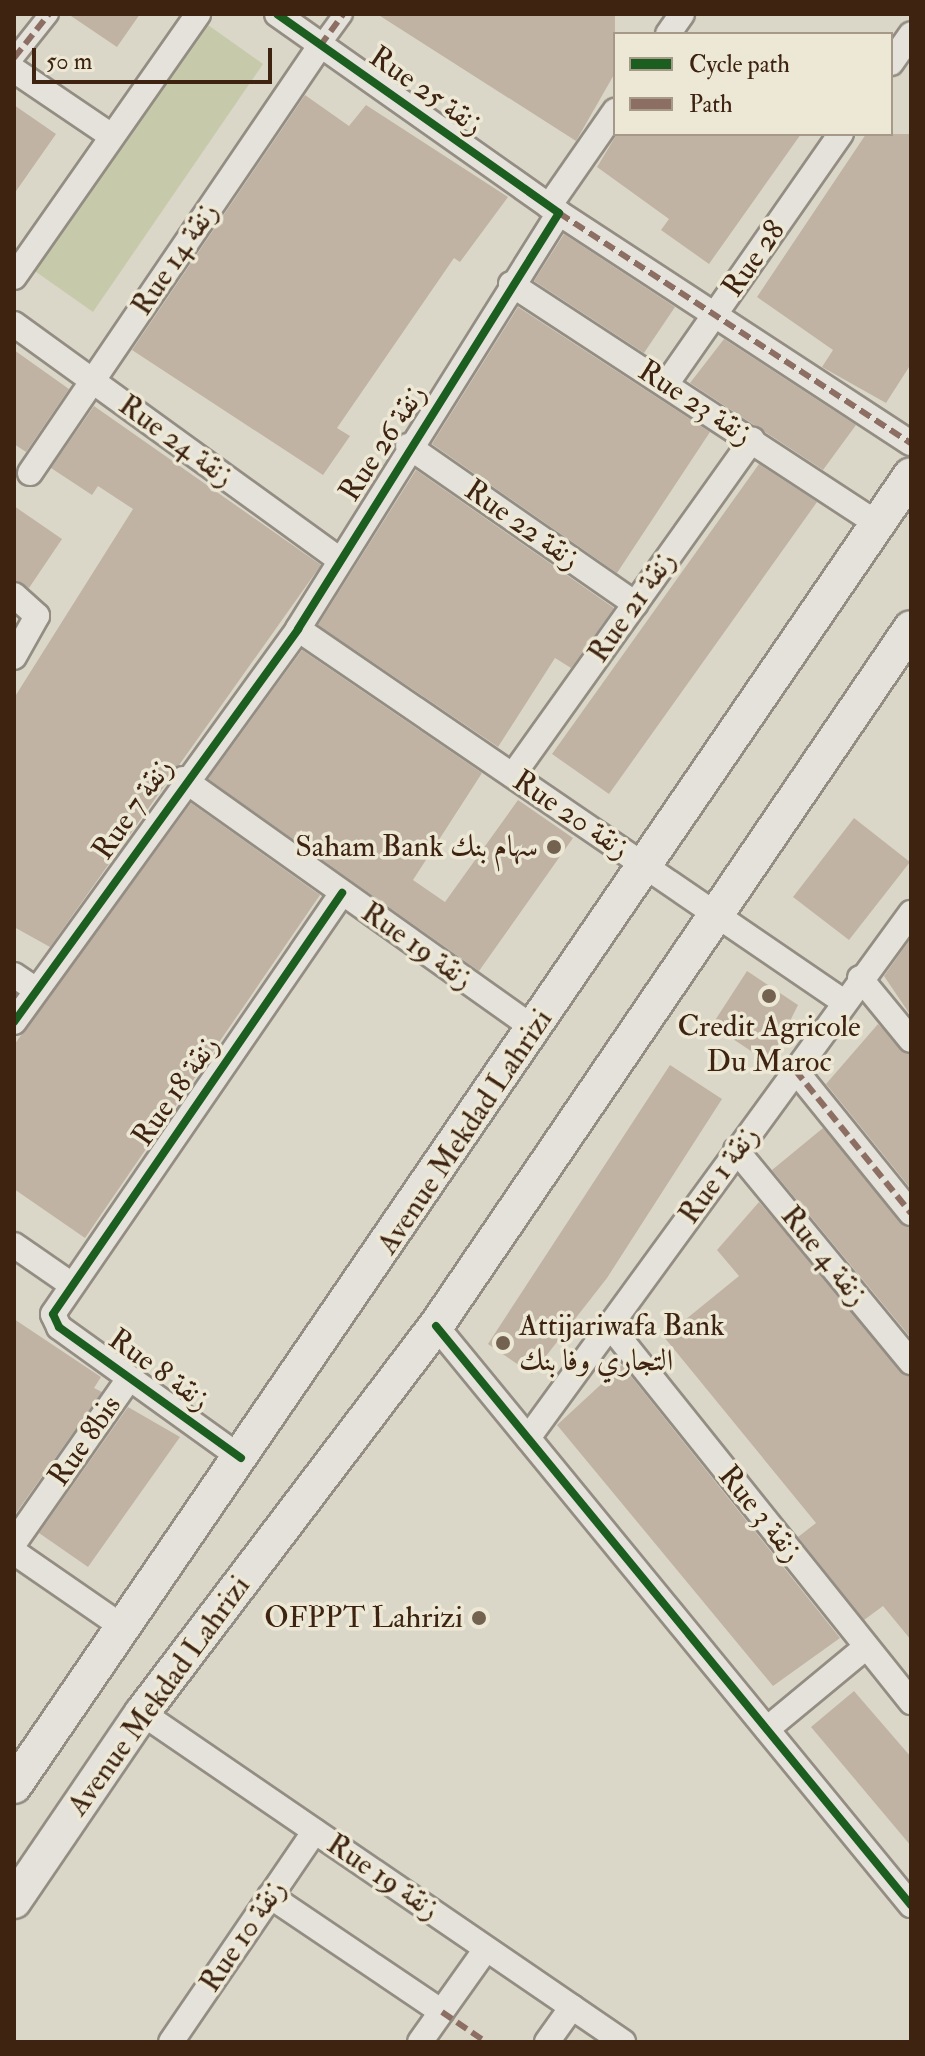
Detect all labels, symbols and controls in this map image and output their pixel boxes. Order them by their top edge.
scale bar [36,32,276,82]
legend [613,32,893,136]
street label: Rue 25 زنقة [362,39,490,143]
text: 50 m [46,46,92,77]
text: Cycle path [689,49,790,80]
text: Path [689,89,733,120]
street label: Rue 14 زنقة [124,195,226,323]
street label: Rue 28 [715,214,793,304]
street label: Rue 23 زنقة [631,353,759,453]
street label: Rue 26 زنقة [332,378,434,508]
street label: Rue 24 زنقة [111,387,241,495]
street label: Rue 22 زنقة [457,472,587,578]
street label: Rue 21 زنقة [581,544,683,670]
street label: Rue 7 زنقة [85,751,181,867]
street label: Rue 20 زنقة [506,763,636,867]
place label: Saham Bank سهام بنك [295,829,538,865]
marker: Saham Bank سهام بنك [545,838,563,856]
street label: Rue 19 زنقة [354,894,480,998]
marker: Credit Agricole Du Maroc [760,987,778,1005]
street label: Avenue Mekdad Lahrizi [370,1003,560,1261]
place label: Credit Agricole Du Maroc [677,1009,861,1080]
street label: Rue 18 زنقة [125,1029,227,1153]
street label: Rue 1 زنقة [671,1119,767,1231]
street label: Rue 4 زنقة [773,1199,875,1313]
place label: Attijariwafa Bank التجاري وفا بنك [519,1308,725,1378]
street label: Rue 8 زنقة [101,1321,217,1419]
marker: Attijariwafa Bank التجاري وفا بنك [494,1334,512,1352]
street label: Rue 8bis [41,1389,129,1493]
street label: Rue 3 زنقة [710,1458,810,1570]
street label: Avenue Mekdad Lahrizi [60,1569,258,1823]
place label: OFPPT Lahrizi [264,1600,463,1636]
marker: OFPPT Lahrizi [470,1609,488,1627]
street label: Rue 19 زنقة [320,1826,446,1928]
street label: Rue 10 زنقة [192,1873,294,1999]

